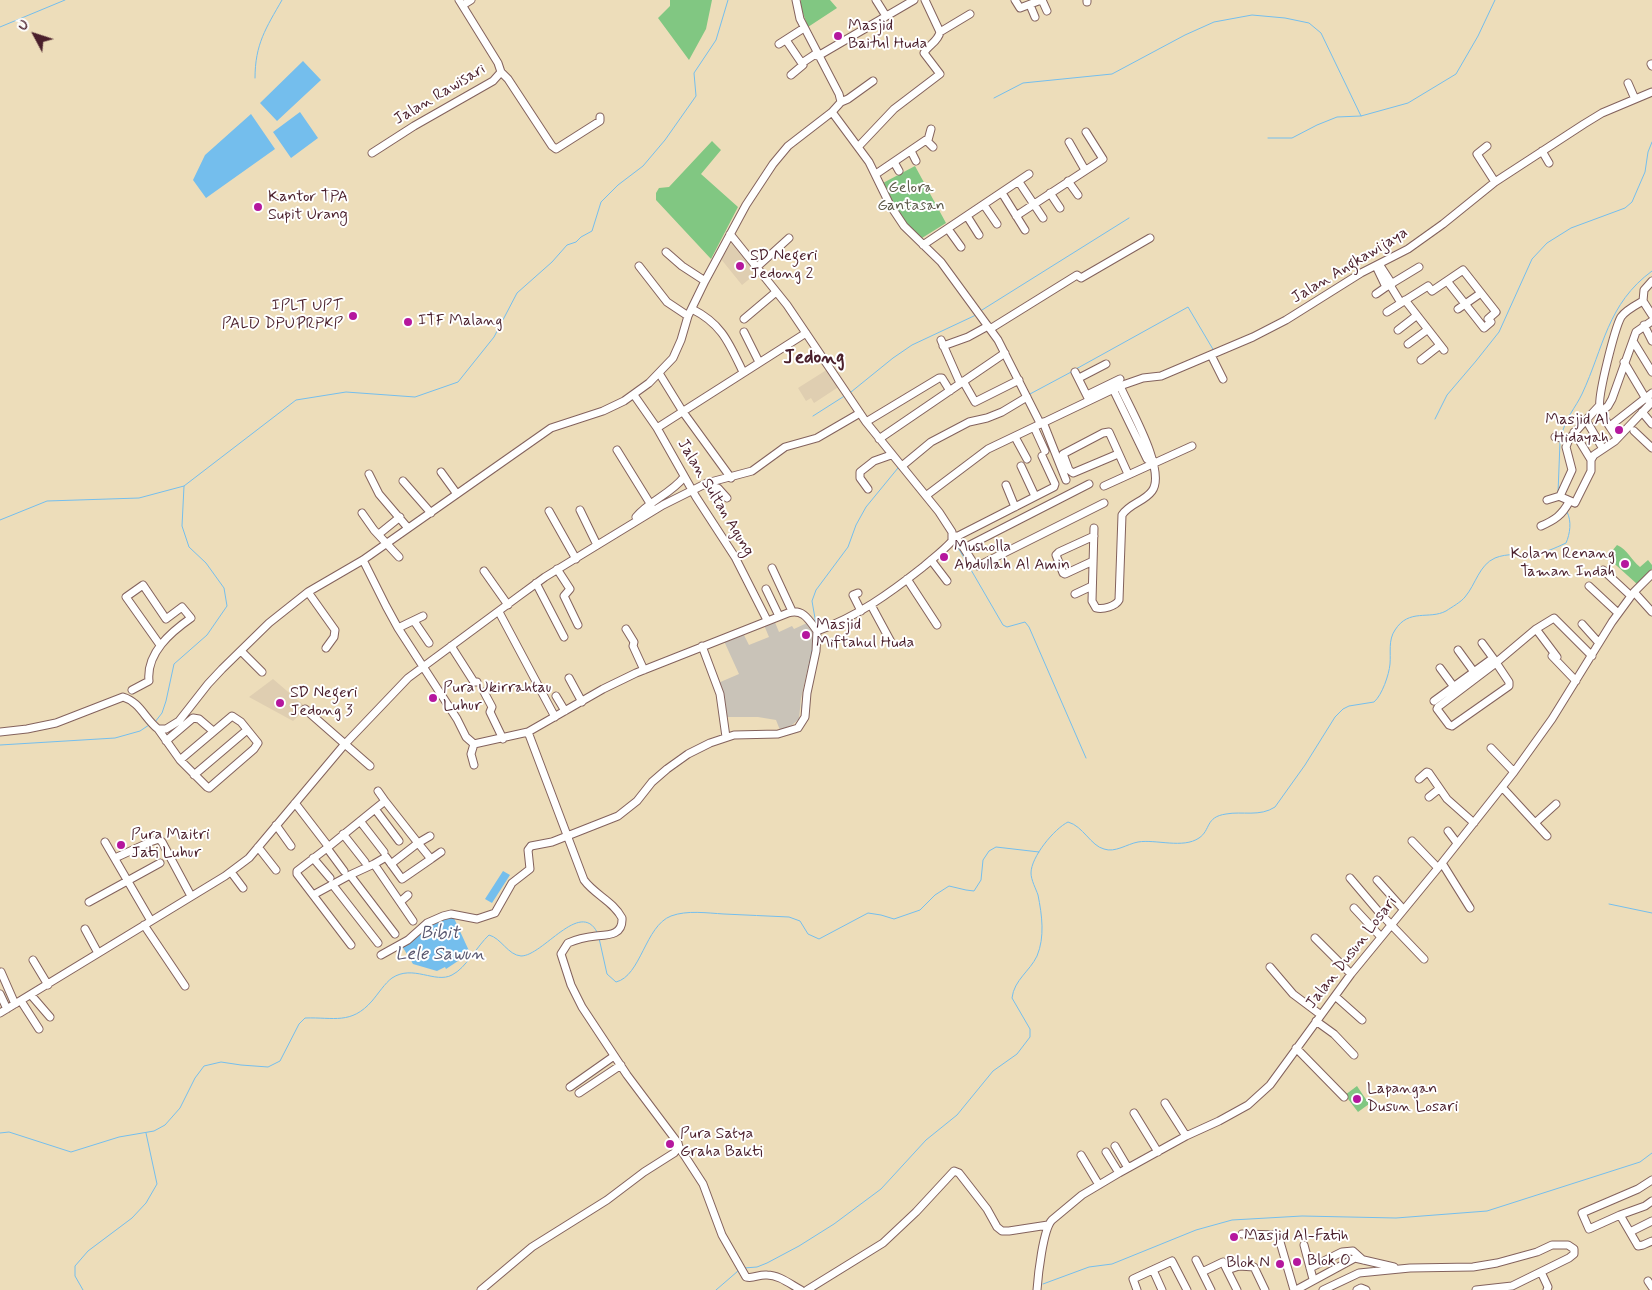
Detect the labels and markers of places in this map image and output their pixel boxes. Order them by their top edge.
place label: Masjid Baitul Huda [848,17,927,55]
marker: Masjid Baitul Huda [832,30,844,42]
place label: Kantor TPA Supit Urang [268,188,348,226]
marker: Kantor TPA Supit Urang [252,201,264,213]
place label: SD Negeri Jedong 2 [750,247,818,285]
marker: SD Negeri Jedong 2 [734,260,746,272]
place label: IPLT UPT PALD DPUPRPKP [222,297,343,335]
marker: IPLT UPT PALD DPUPRPKP [347,310,359,322]
place label: ITF Malang [418,312,502,332]
marker: ITF Malang [402,316,414,328]
place label: Masjid Al Hidayah [1545,411,1609,449]
marker: Masjid Al Hidayah [1613,424,1625,436]
place label: Musholla Abdullah Al Amin [954,538,1070,576]
place label: Kolam Renang Taman Indah [1511,545,1615,583]
marker: Musholla Abdullah Al Amin [938,551,950,563]
marker: Kolam Renang Taman Indah [1619,558,1631,570]
place label: Masjid Miftahul Huda [816,616,914,654]
marker: Masjid Miftahul Huda [800,629,812,641]
place label: Pura Ukirrahtau Luhur [443,679,551,717]
place label: SD Negeri Jedong 3 [290,684,358,722]
marker: Pura Ukirrahtau Luhur [427,692,439,704]
marker: SD Negeri Jedong 3 [274,697,286,709]
place label: Pura Maitri Jati Luhur [131,826,210,864]
marker: Pura Maitri Jati Luhur [115,839,127,851]
place label: Lapangan Dusun Losari [1367,1080,1458,1118]
marker: Lapangan Dusun Losari [1351,1093,1363,1105]
place label: Pura Satya Graha Bakti [680,1125,762,1163]
marker: Pura Satya Graha Bakti [664,1138,676,1150]
place label: Masjid Al-Fatih [1244,1227,1349,1247]
marker: Masjid Al-Fatih [1228,1231,1240,1243]
place label: Blok O [1307,1252,1351,1272]
place label: Blok N [1226,1254,1270,1274]
marker: Blok O [1291,1256,1303,1268]
marker: Blok N [1274,1258,1286,1270]

